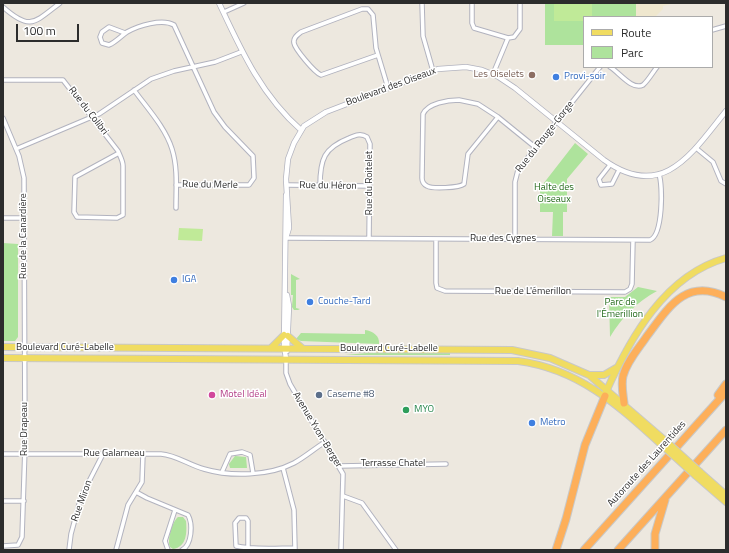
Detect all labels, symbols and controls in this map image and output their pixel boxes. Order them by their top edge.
scale bar [18,16,81,42]
legend [583,16,713,68]
text: 100 m [23,21,56,40]
text: Route [621,23,651,42]
text: Parc [621,43,643,62]
street label: Boulevard des Oiseaux [344,65,438,109]
place label: Les Oiselets [473,69,524,81]
marker: Les Oiselets [527,70,537,80]
place label: Provi-soir [564,71,605,83]
marker: Provi-soir [551,72,561,82]
street label: Rue du Colibri [66,85,110,137]
street label: Rue du Rouge-Gorge [513,99,577,175]
street label: Rue du Roitelet [364,151,376,215]
street label: Rue du Merle [182,179,238,191]
street label: Rue du Héron [299,180,357,192]
park label: Halte des Oiseaux [534,182,574,206]
street label: Rue de la Canardière [18,193,30,279]
street label: Rue des Cygnes [470,233,536,245]
place label: IGA [182,274,197,286]
marker: IGA [169,275,179,285]
street label: Rue de L'émerillon [495,286,571,298]
place label: Couche-Tard [318,296,370,308]
marker: Couche-Tard [305,297,315,307]
park label: Parc de l'Émerillion [597,297,643,320]
street label: Boulevard Curé-Labelle [16,342,114,354]
street label: Boulevard Curé-Labelle [340,343,438,355]
place label: Motel Idéal [220,389,267,401]
place label: Caserne #8 [327,389,374,401]
marker: Motel Idéal [207,390,217,400]
street label: Avenue Yvon-Berger [290,390,344,470]
marker: Caserne #8 [314,390,324,400]
street label: Rue Drapeau [19,402,31,456]
place label: MYO [414,404,434,416]
marker: MYO [401,405,411,415]
place label: Metro [540,417,566,429]
marker: Metro [527,418,537,428]
street label: Autoroute des Laurentides [605,419,689,509]
street label: Rue Galarneau [83,448,145,460]
street label: Terrasse Chatel [361,458,425,470]
street label: Rue Miron [69,479,95,523]

